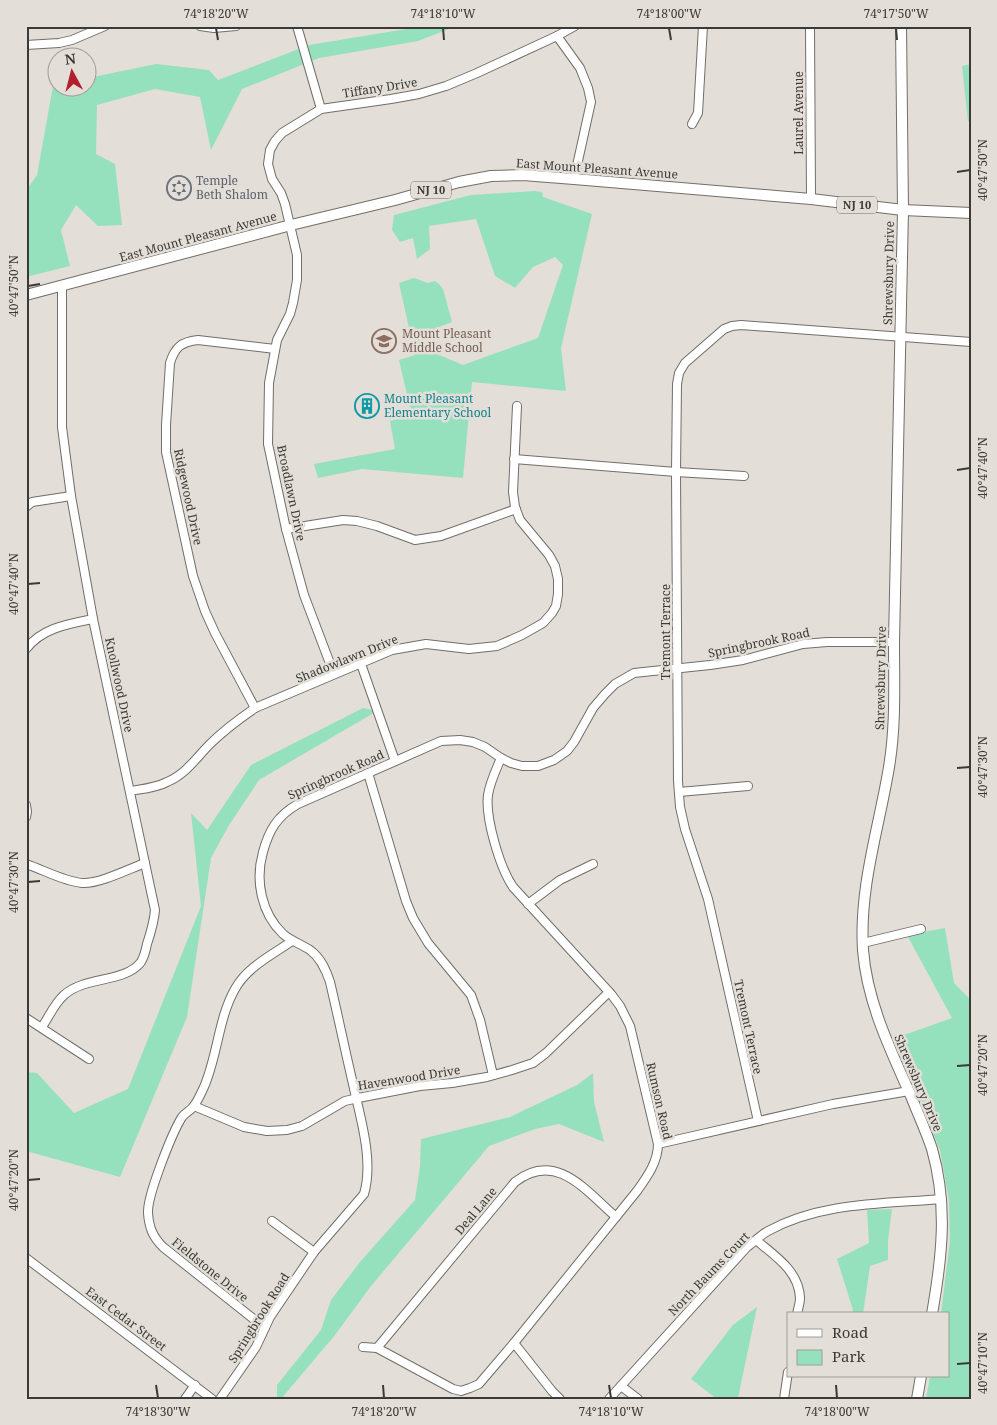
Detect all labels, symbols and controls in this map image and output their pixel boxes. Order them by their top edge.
text: 74°18'20"W [183,5,249,22]
text: 74°18'10"W [410,5,476,22]
text: 74°18'00"W [636,5,702,22]
text: 74°17'50"W [863,5,929,22]
north arrow [48,48,98,98]
text: N [64,48,77,69]
street label: Laurel Avenue [790,71,807,155]
street label: Tiffany Drive [341,73,419,102]
text: 40°47'50"N [974,139,991,201]
street label: East Mount Pleasant Avenue [516,154,679,183]
place label: Temple Beth Shalom [196,172,268,203]
synagogue icon: Temple Beth Shalom [166,175,192,201]
road number: NJ 10 [411,182,451,198]
road number: NJ 10 [837,196,877,214]
street label: East Mount Pleasant Avenue [117,207,278,266]
street label: Shrewsbury Drive [879,221,898,325]
text: 40°47'50"N [5,255,22,317]
place label: Mount Pleasant Middle School [402,325,491,356]
school or university icon: Mount Pleasant Middle School [371,328,397,354]
place label: Mount Pleasant Elementary School [384,390,492,421]
building icon: Mount Pleasant Elementary School [354,393,380,419]
text: 40°47'40"N [974,437,991,499]
street label: Broadlawn Drive [273,443,310,543]
street label: Ridgewood Drive [170,447,207,547]
text: 40°47'40"N [5,553,22,615]
street label: Tremont Terrace [657,584,674,680]
street label: Springbrook Road [707,623,812,662]
street label: Shrewsbury Drive [871,626,890,730]
street label: Shadowlawn Drive [293,630,400,687]
street label: Knollwood Drive [101,636,138,734]
text: 40°47'30"N [974,736,991,798]
street label: Springbrook Road [285,745,387,803]
text: 40°47'30"N [5,851,22,913]
street label: Tremont Terrace [730,978,767,1076]
street label: Shrewsbury Drive [890,1032,947,1134]
text: 40°47'20"N [974,1034,991,1096]
street label: Havenwood Drive [356,1061,461,1094]
street label: Rumson Road [642,1061,677,1142]
text: 40°47'20"N [5,1149,22,1211]
street label: Deal Lane [451,1183,500,1238]
street label: North Baums Court [664,1228,753,1319]
street label: Fieldstone Drive [168,1233,252,1306]
street label: Springbrook Road [224,1269,294,1366]
street label: East Cedar Street [82,1283,170,1355]
legend [787,1312,950,1378]
text: Road [832,1322,868,1342]
text: 40°47'10"N [974,1332,991,1394]
text: Park [832,1346,866,1366]
text: 74°18'30"W [125,1403,191,1420]
text: 74°18'20"W [351,1403,417,1420]
text: 74°18'10"W [578,1403,644,1420]
text: 74°18'00"W [804,1403,870,1420]

